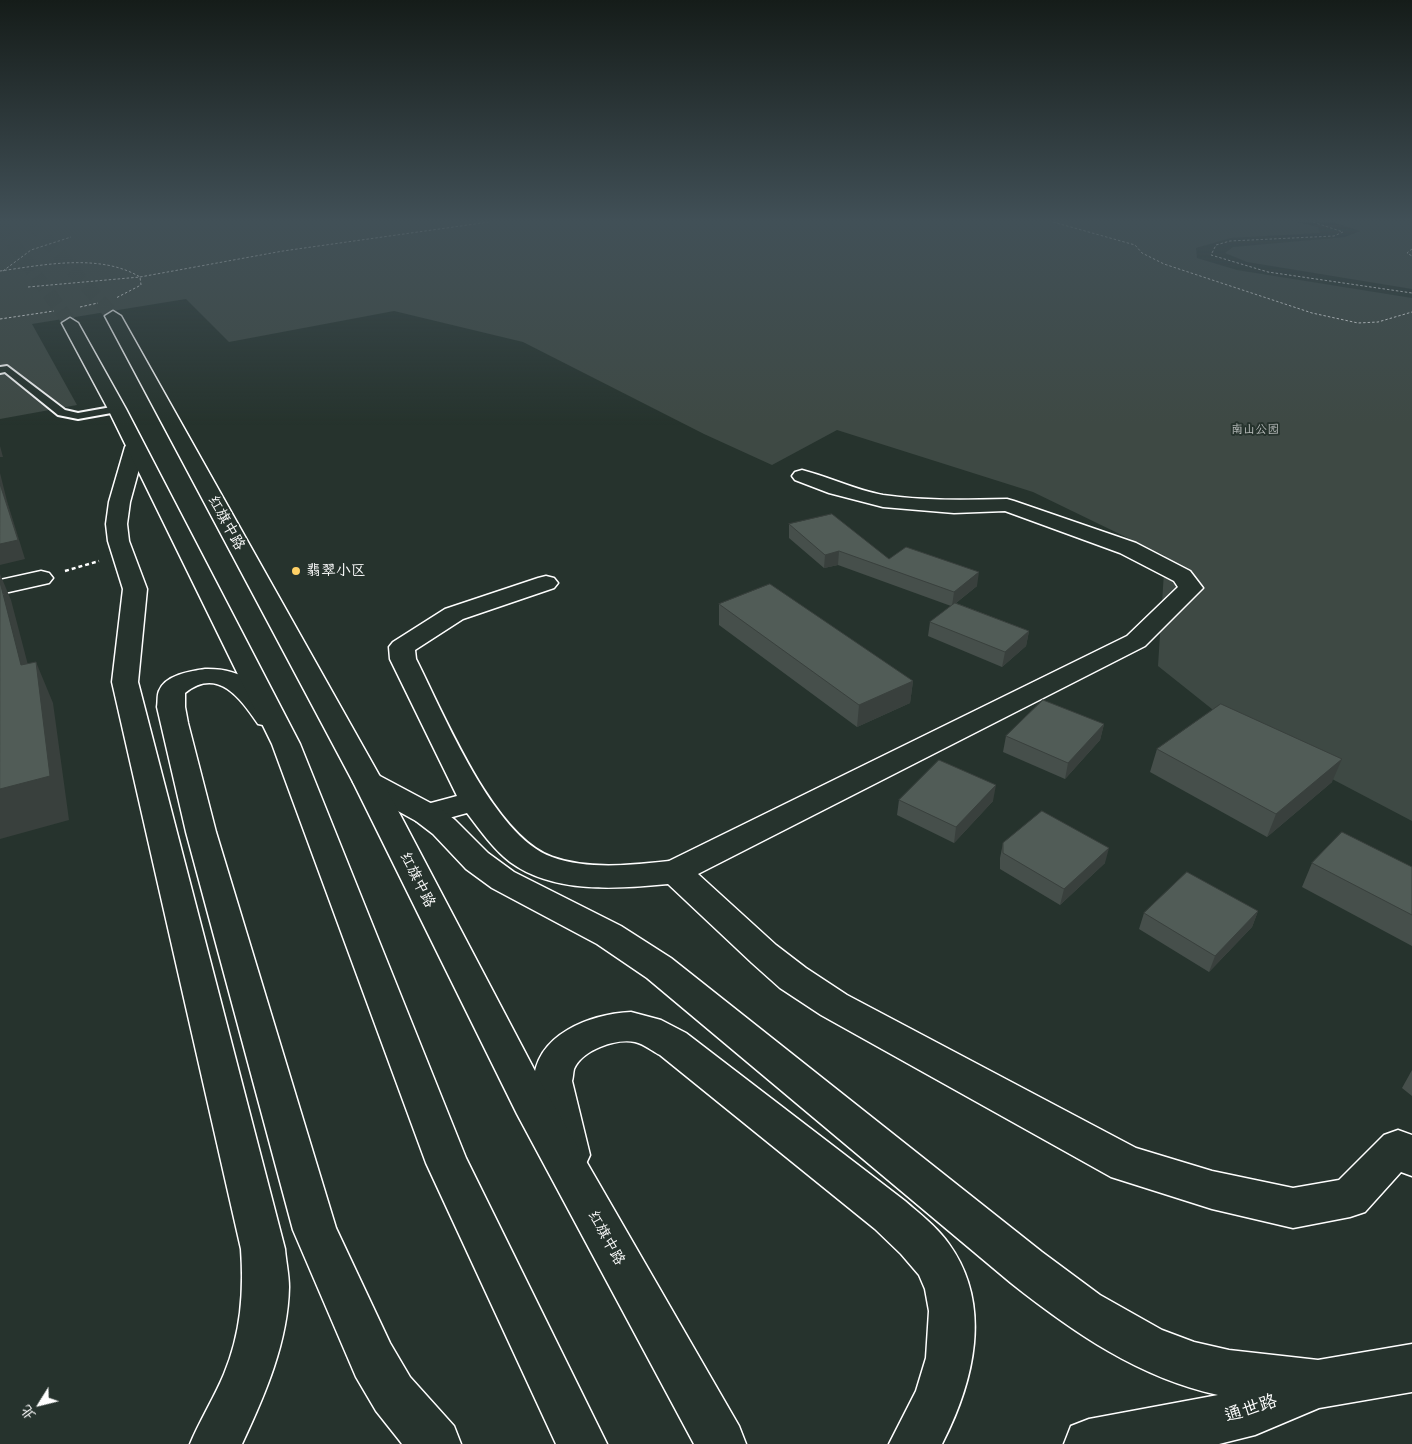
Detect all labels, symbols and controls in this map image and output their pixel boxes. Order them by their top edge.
park label: 南山公园 [1231,423,1279,437]
street label: 红旗中路 [204,492,248,554]
place label: 翡翠小区 [306,562,366,580]
marker: 翡翠小区 [290,565,302,577]
street label: 红旗中路 [395,849,439,911]
street label: 红旗中路 [584,1207,628,1269]
north arrow [15,1379,65,1429]
street label: 通世路 [1222,1390,1280,1428]
text: 北 [16,1402,39,1424]

